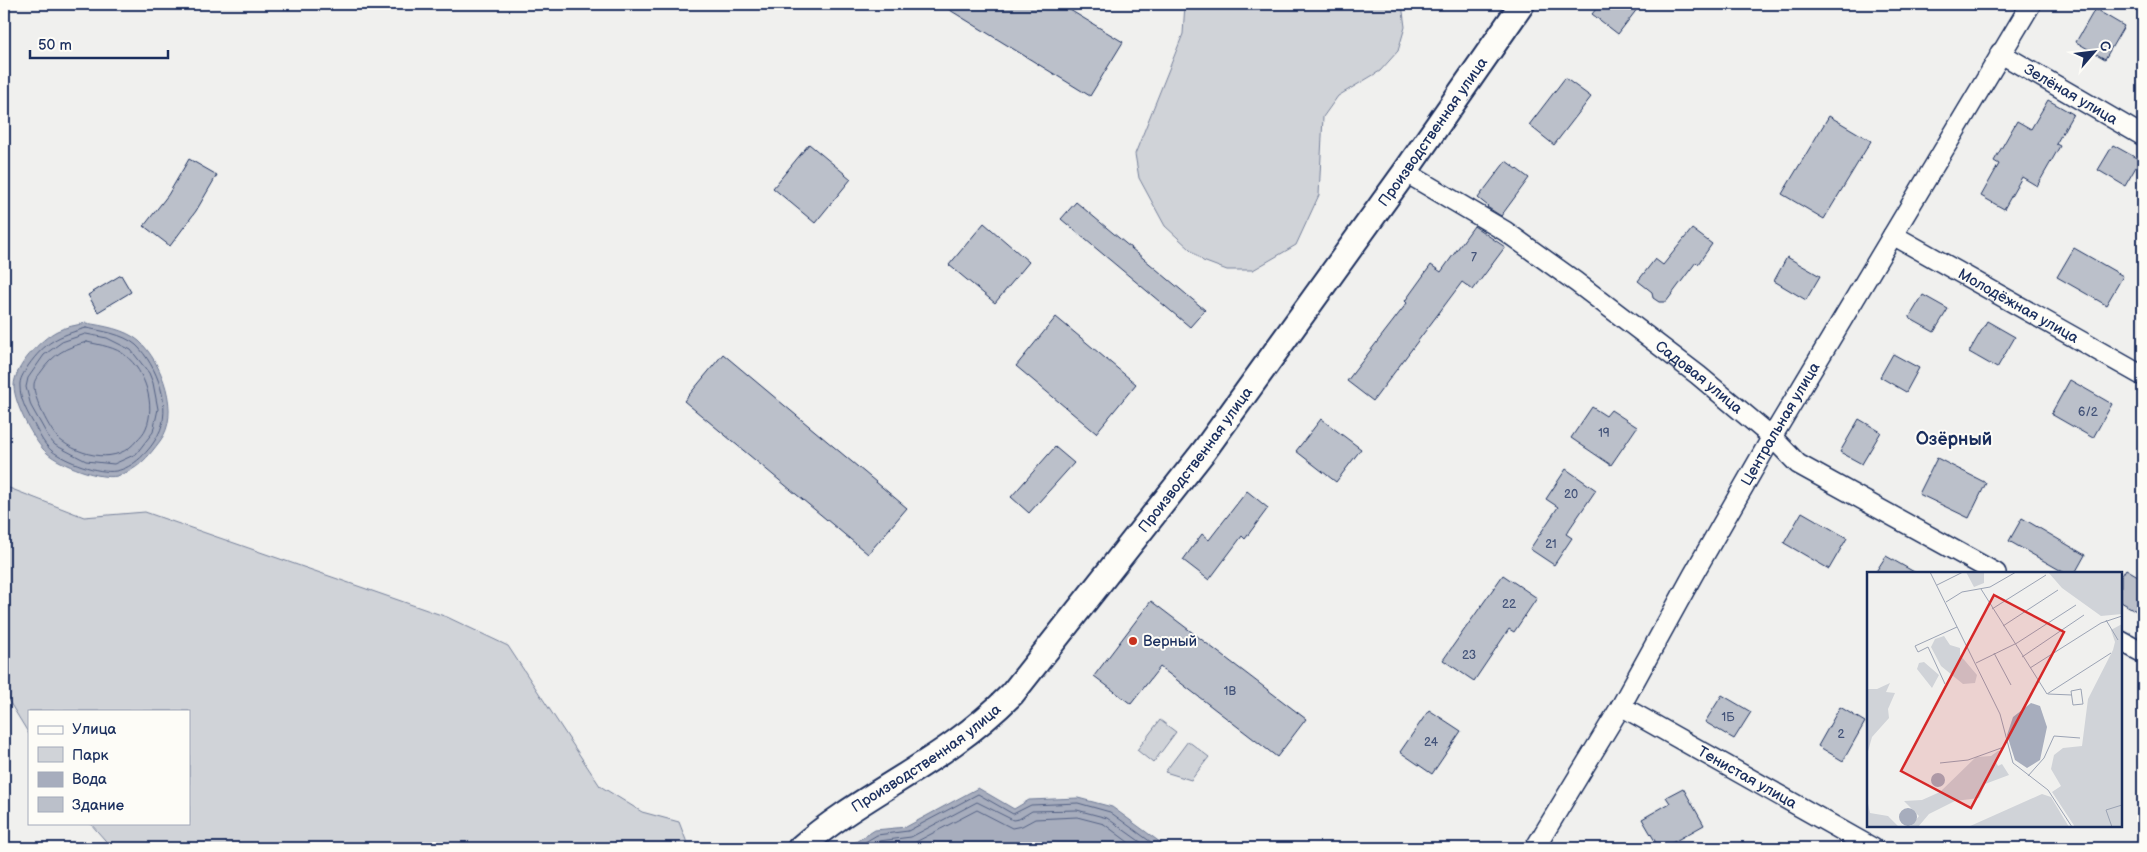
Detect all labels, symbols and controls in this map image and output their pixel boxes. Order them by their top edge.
scale bar [30,28,168,60]
north arrow [2070,28,2120,78]
text: 50 m [38,36,72,55]
text: С [2095,38,2115,55]
street label: Производственная улица [1374,54,1492,210]
street label: Зелёная улица [2020,60,2121,129]
house number: 7 [1471,250,1477,265]
street label: Молодёжная улица [1955,265,2082,348]
street label: Садовая улица [1651,337,1746,418]
street label: Центральная улица [1737,359,1825,489]
street label: Производственная улица [1134,383,1257,537]
house number: 6/2 [2078,405,2098,420]
house number: 19 [1598,426,1610,441]
district label: Озёрный [1916,429,1992,450]
house number: 20 [1564,487,1578,502]
house number: 21 [1545,537,1557,552]
inset map [1867,572,2122,827]
house number: 22 [1502,597,1516,612]
place label: Верный [1143,632,1197,651]
marker: Верный [1127,635,1139,647]
house number: 23 [1462,648,1476,663]
house number: 1В [1224,684,1237,699]
street label: Производственная улица [848,700,1005,817]
legend [28,710,190,824]
house number: 1Б [1722,710,1735,725]
text: Улица [72,720,117,739]
house number: 2 [1837,727,1845,742]
house number: 24 [1424,735,1439,750]
street label: Тенистая улица [1694,742,1800,813]
text: Парк [72,746,109,765]
text: Вода [72,770,107,789]
text: Здание [72,796,124,815]

